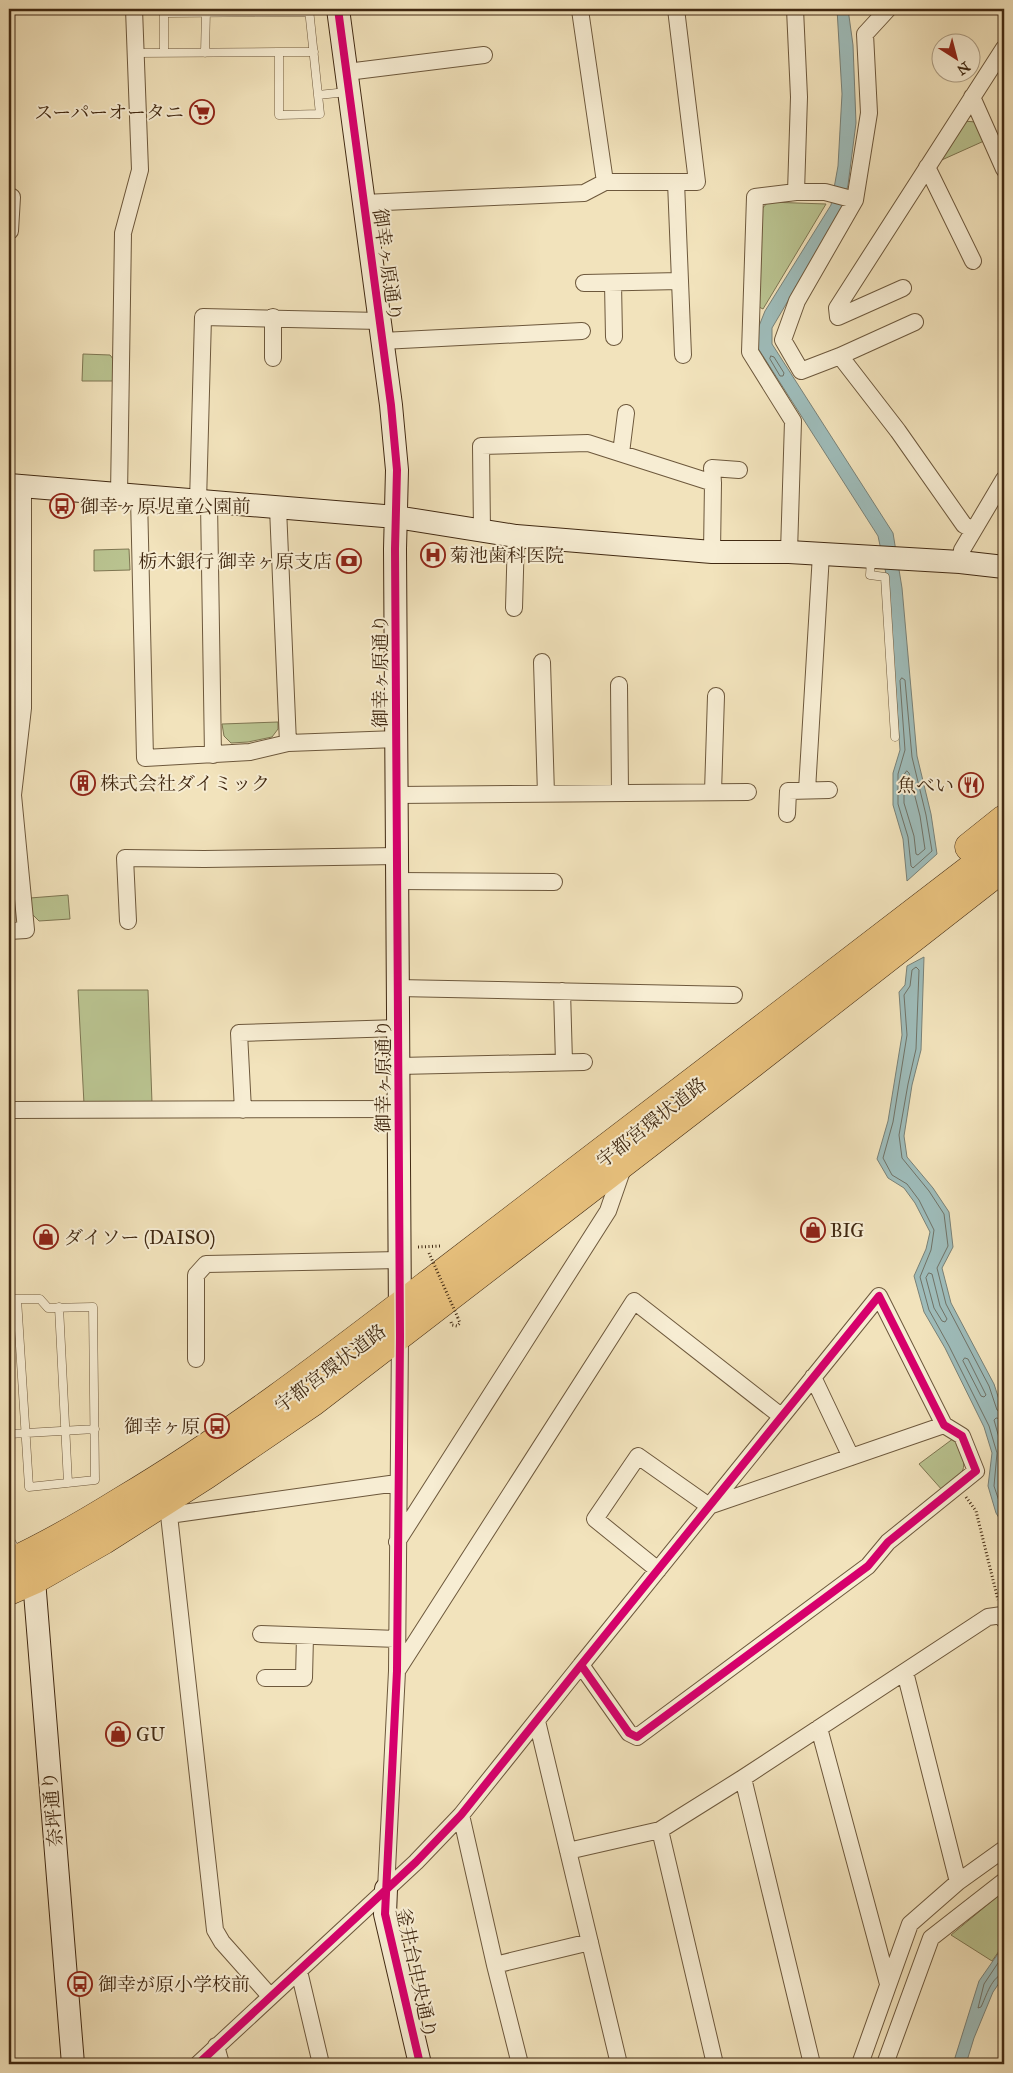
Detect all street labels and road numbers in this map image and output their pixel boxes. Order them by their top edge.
street label: 御幸ヶ原通り [368,207,407,323]
street label: 御幸ヶ原通り [369,614,392,728]
street label: 御幸ヶ原通り [372,1019,395,1133]
street label: 宇都宮環状道路 [592,1072,711,1172]
street label: 宇都宮環状道路 [270,1319,390,1418]
street label: 奈坪通り [38,1770,67,1848]
street label: 釜井台中央通り [391,1906,442,2041]

